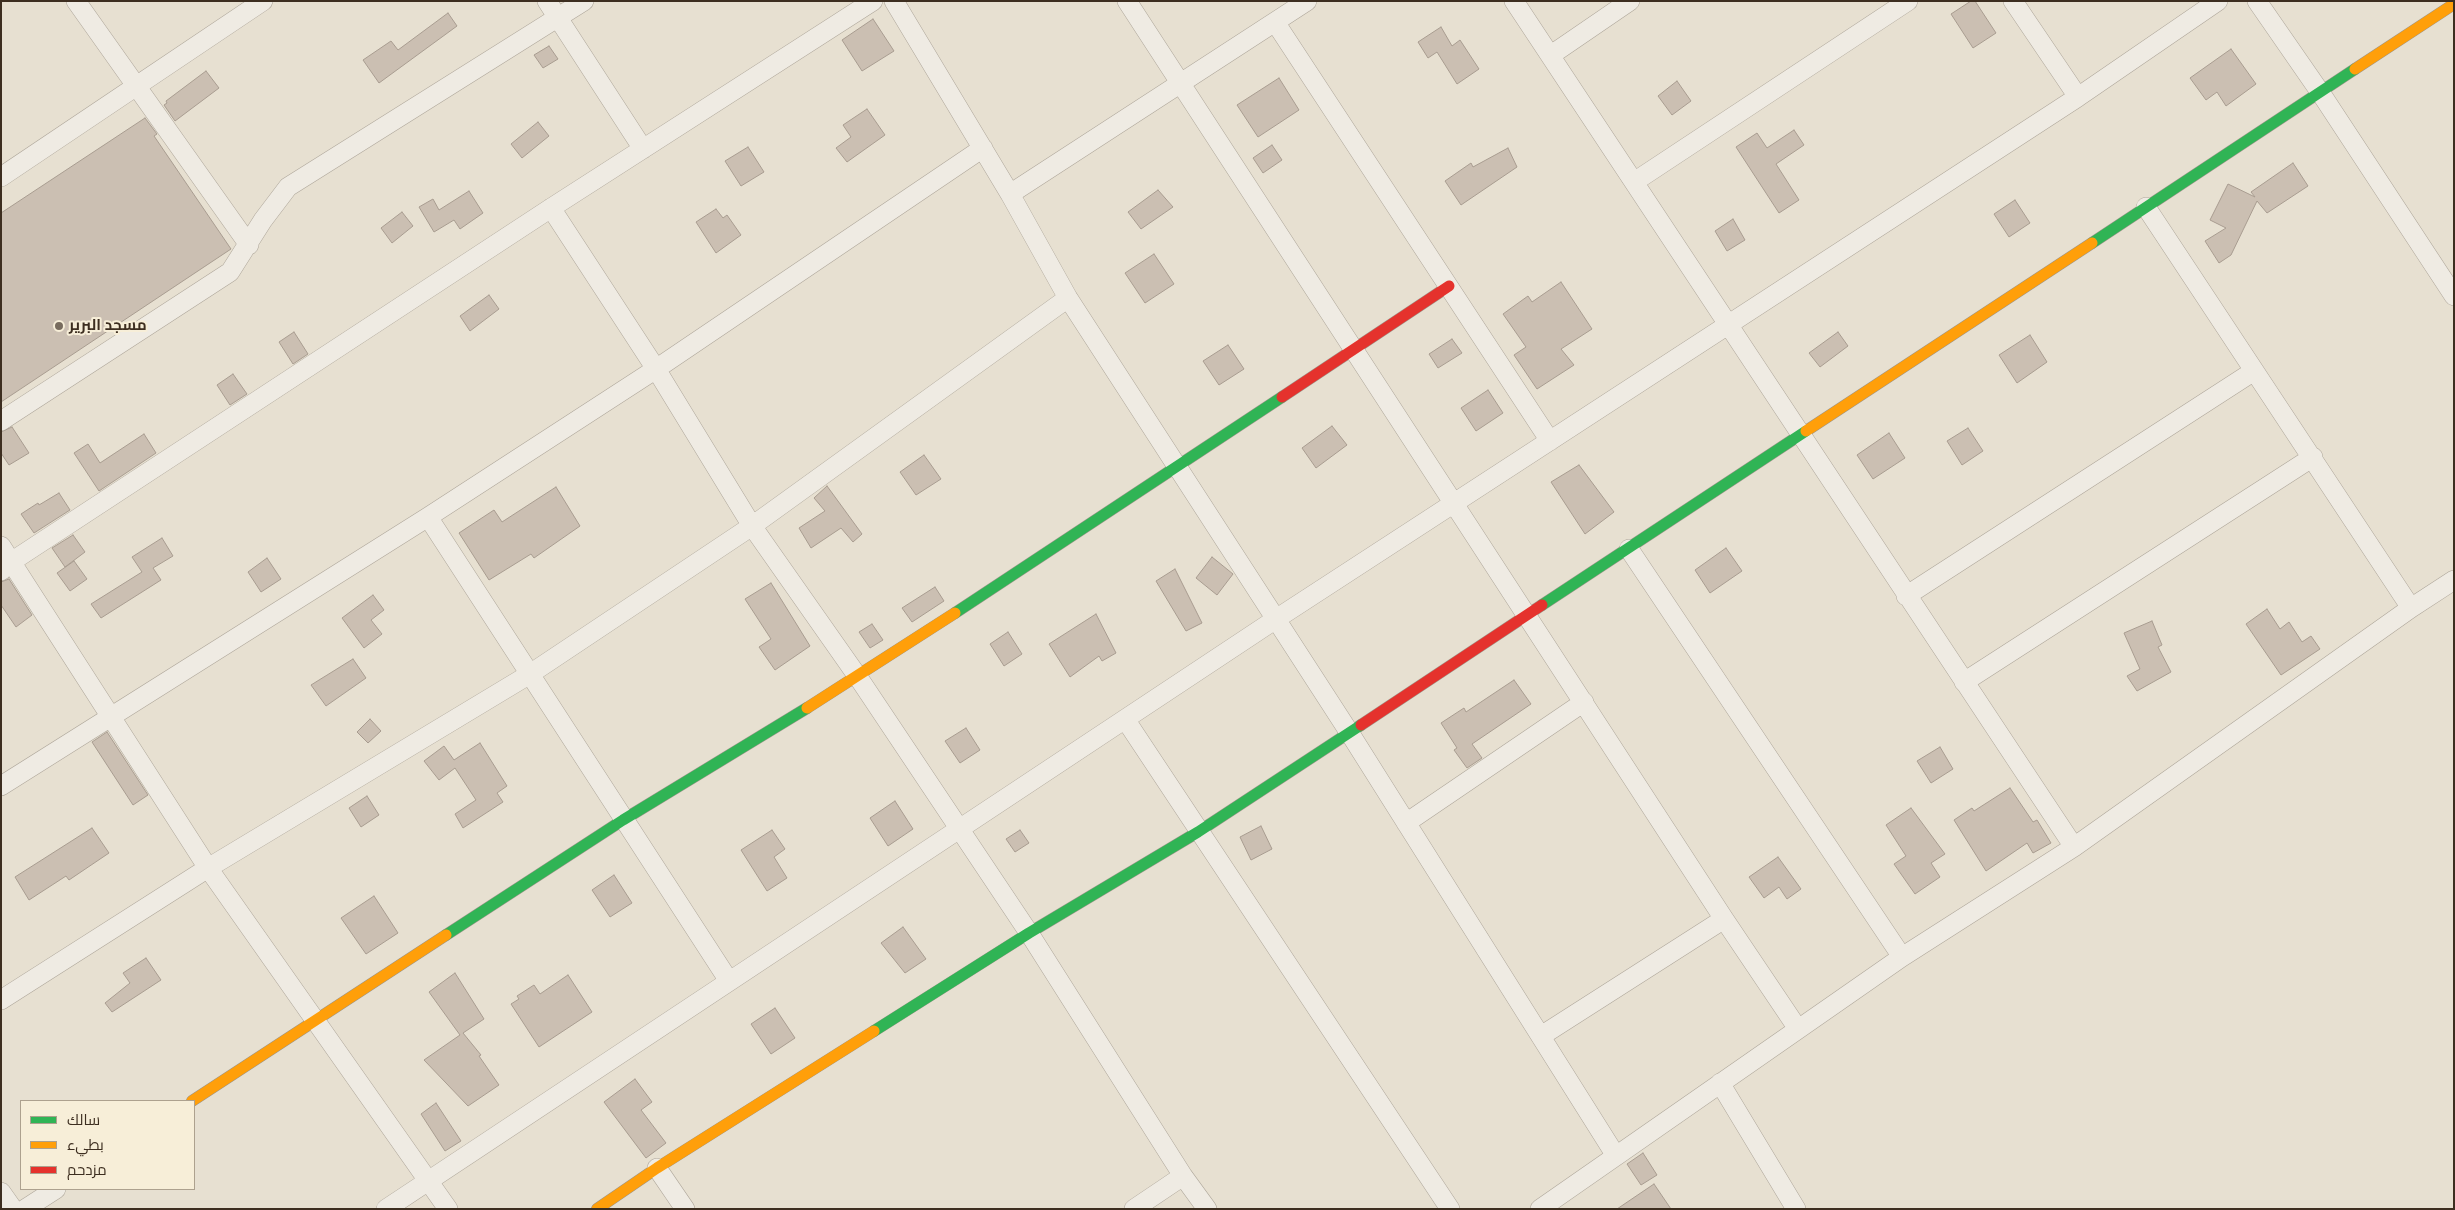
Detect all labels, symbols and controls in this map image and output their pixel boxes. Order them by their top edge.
place label: مسجد البرير [69,317,147,335]
marker: مسجد البرير [53,320,65,332]
legend [20,1100,195,1190]
text: سالك [67,1110,100,1129]
text: بطيء [67,1135,104,1154]
text: مزدحم [67,1160,107,1179]

